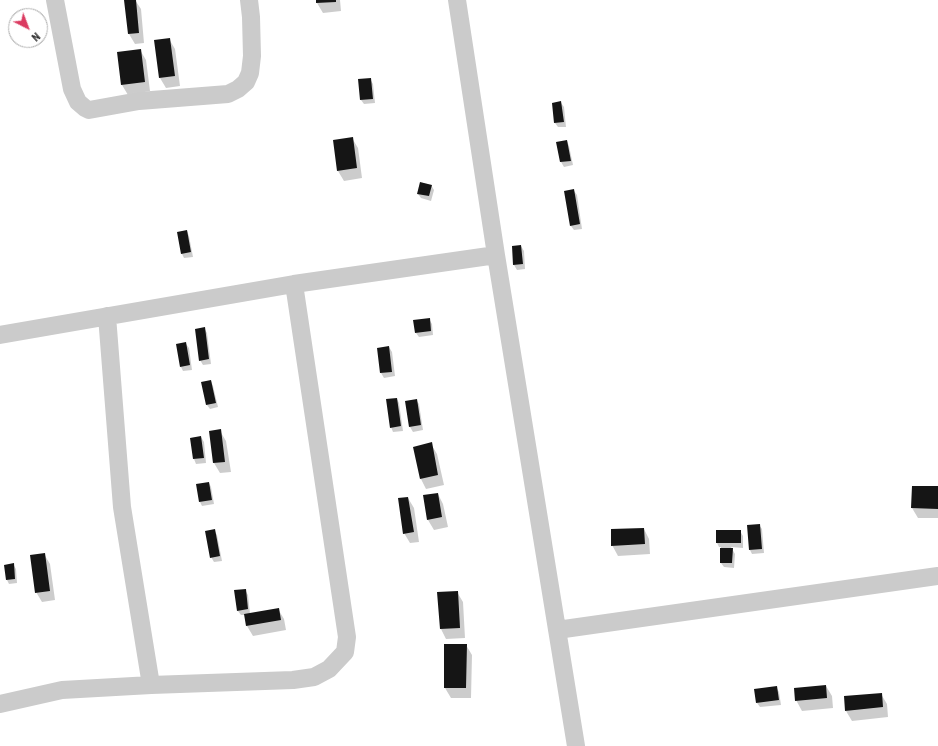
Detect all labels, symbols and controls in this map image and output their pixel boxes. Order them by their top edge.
north arrow [8,8,48,48]
text: N [29,29,43,44]

